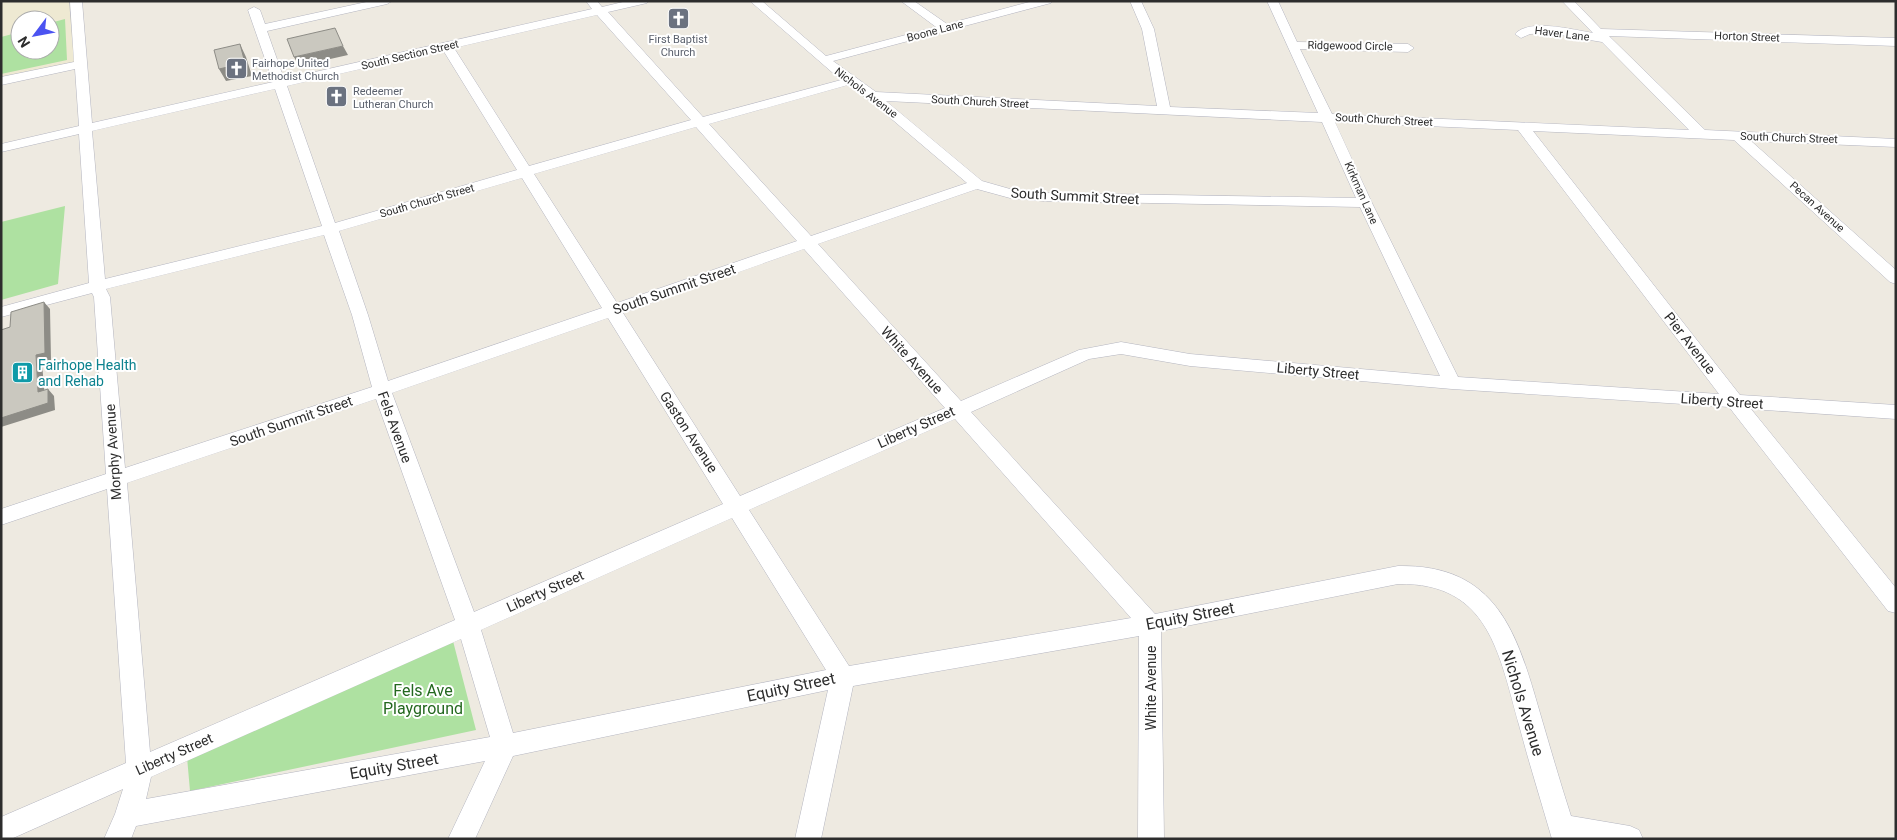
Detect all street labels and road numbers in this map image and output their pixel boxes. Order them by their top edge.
street label: Boone Lane [905,17,965,45]
street label: Haver Lane [1534,24,1590,44]
street label: Horton Street [1714,29,1780,45]
street label: South Section Street [360,37,460,73]
street label: Ridgewood Circle [1307,39,1393,53]
street label: Nichols Avenue [832,65,900,121]
street label: South Church Street [931,93,1030,111]
street label: South Church Street [1335,111,1434,129]
street label: South Church Street [1740,130,1838,146]
street label: Kirkman Lane [1341,160,1381,226]
street label: Pecan Avenue [1787,179,1847,235]
street label: South Church Street [378,181,476,221]
street label: South Summit Street [1010,185,1140,207]
street label: South Summit Street [611,260,738,318]
street label: Pier Avenue [1661,309,1719,377]
street label: White Avenue [878,323,946,397]
street label: Liberty Street [1276,359,1360,383]
street label: Gaston Avenue [657,388,721,476]
street label: Fels Avenue [375,389,415,465]
street label: Liberty Street [1680,390,1764,412]
street label: South Summit Street [228,392,355,450]
street label: Morphy Avenue [102,403,124,501]
street label: Liberty Street [875,403,958,451]
street label: Liberty Street [504,567,587,615]
street label: Equity Street [1144,598,1236,634]
street label: White Avenue [1143,646,1159,730]
street label: Nichols Avenue [1498,648,1548,758]
street label: Equity Street [745,668,837,706]
street label: Liberty Street [133,730,216,778]
street label: Equity Street [348,749,440,783]

